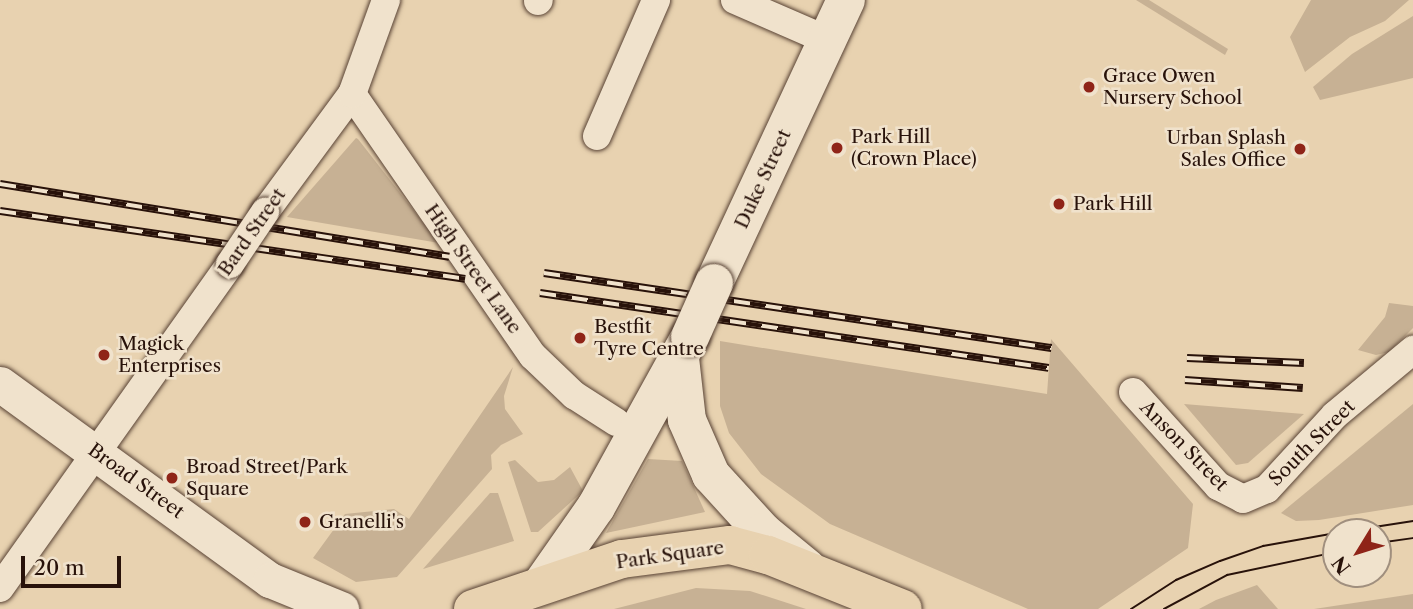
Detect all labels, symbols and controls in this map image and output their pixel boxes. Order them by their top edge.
place label: Grace Owen Nursery School [1103,65,1243,109]
marker: Grace Owen Nursery School [1081,79,1097,95]
street label: Duke Street [730,126,796,232]
place label: Park Hill (Crown Place) [851,126,977,170]
place label: Urban Splash Sales Office [1167,127,1286,171]
marker: Park Hill (Crown Place) [829,140,845,156]
marker: Urban Splash Sales Office [1292,141,1308,157]
street label: Bard Street [214,184,290,280]
place label: Park Hill [1073,193,1153,215]
marker: Park Hill [1051,196,1067,212]
street label: High Street Lane [420,200,526,338]
place label: Bestfit Tyre Centre [594,316,704,360]
marker: Bestfit Tyre Centre [572,330,588,346]
place label: Magick Enterprises [118,333,221,377]
marker: Magick Enterprises [96,347,112,363]
street label: South Street [1264,395,1360,491]
street label: Anson Street [1135,396,1233,496]
street label: Broad Street [84,439,188,523]
place label: Broad Street/Park Square [186,456,347,500]
marker: Broad Street/Park Square [164,470,180,486]
place label: Granelli's [319,511,404,533]
marker: Granelli's [297,514,313,530]
north arrow [1322,518,1392,588]
street label: Park Square [614,536,726,574]
scale bar [24,542,124,586]
text: N [1327,551,1356,579]
text: 20 m [34,555,85,580]

